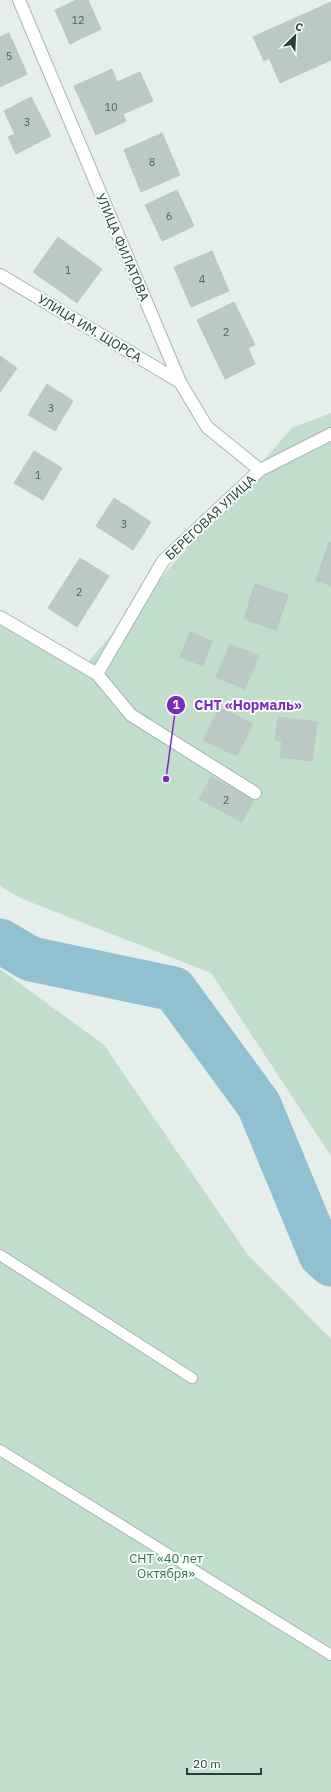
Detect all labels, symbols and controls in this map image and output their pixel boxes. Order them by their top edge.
house number: 12 [71,13,85,27]
north arrow [275,16,315,56]
text: С [293,19,305,35]
house number: 5 [6,49,12,63]
house number: 10 [104,100,118,114]
house number: 3 [24,115,30,129]
house number: 8 [149,155,155,169]
street label: УЛИЦА ФИЛАТОВА [92,191,153,304]
house number: 6 [166,209,172,223]
house number: 1 [65,263,72,277]
house number: 4 [199,272,206,286]
street label: УЛИЦА ИМ. ЩОРСА [35,291,145,367]
house number: 2 [223,325,229,339]
house number: 3 [48,401,54,415]
house number: 1 [35,468,42,482]
street label: БЕРЕГОВАЯ УЛИЦА [162,471,260,564]
house number: 3 [121,517,127,531]
house number: 2 [76,585,82,599]
callout: СНТ «Нормаль» [166,692,310,718]
text: СНТ «Нормаль» [194,696,302,714]
text: 1 [172,697,180,712]
house number: 2 [223,793,229,807]
park label: СНТ «40 лет Октября» [129,1550,203,1582]
scale bar [187,1750,261,1776]
text: 20 m [193,1756,221,1771]

